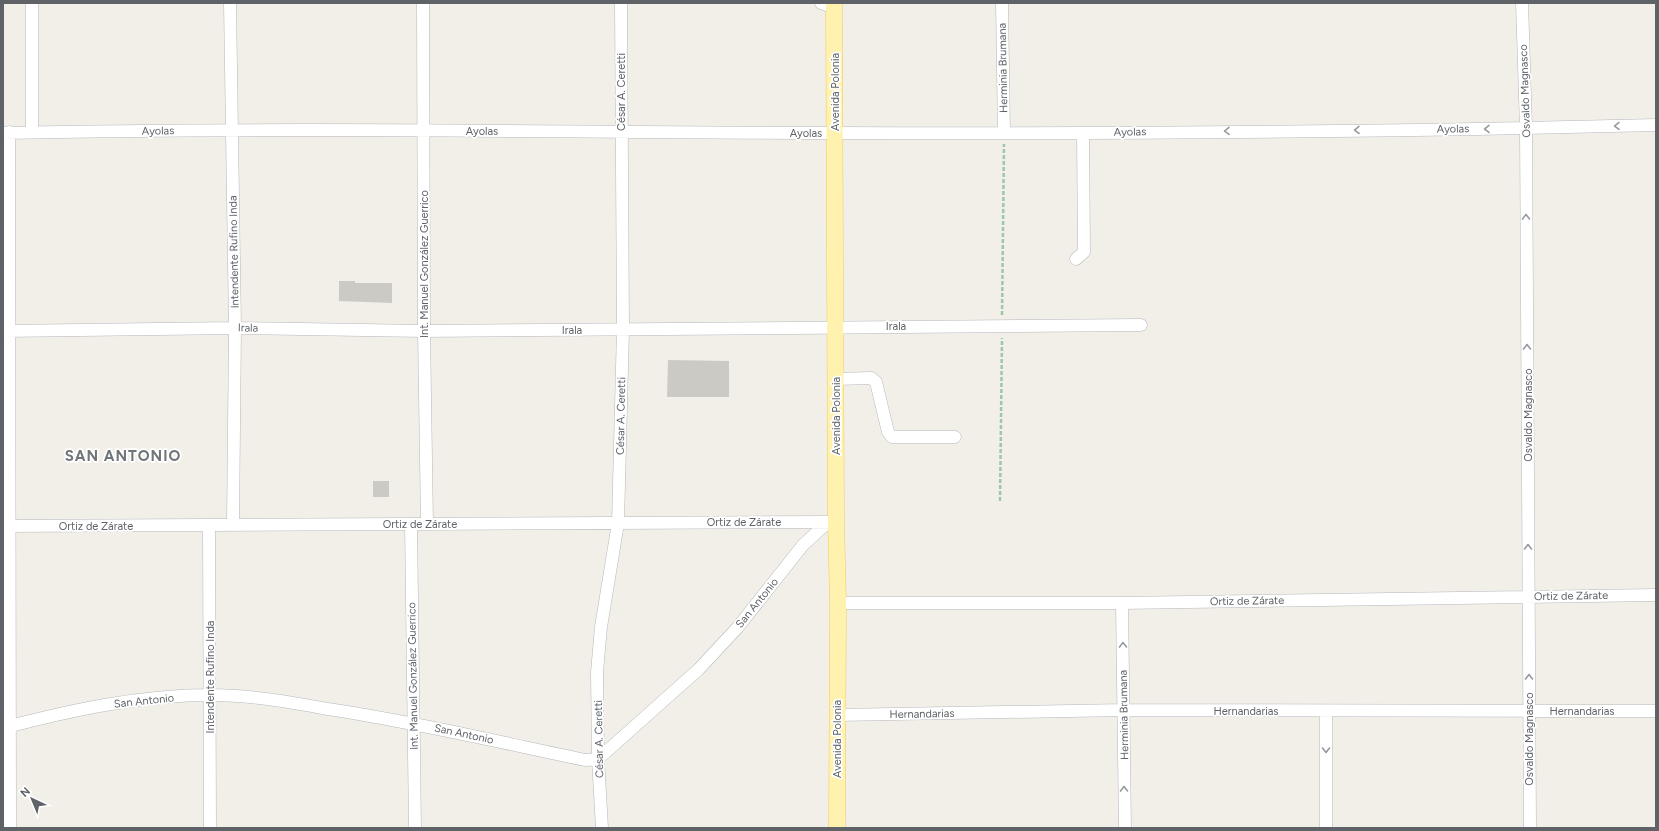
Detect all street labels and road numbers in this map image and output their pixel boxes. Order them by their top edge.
street label: Herminia Brumana [996,23,1010,113]
street label: Osvaldo Magnasco [1517,44,1533,138]
street label: César A. Ceretti [615,53,628,131]
street label: Avenida Polonia [829,53,842,131]
street label: Ayolas [1437,122,1469,136]
street label: Ayolas [142,124,174,138]
street label: Ayolas [466,125,498,138]
street label: Ayolas [1114,125,1146,139]
street label: Ayolas [790,127,822,140]
street label: Int. Manuel González Guerrico [418,190,431,338]
street label: Intendente Rufino Inda [227,195,241,309]
street label: Irala [886,320,906,333]
street label: Irala [238,321,258,335]
street label: Irala [562,324,582,337]
street label: Osvaldo Magnasco [1522,368,1535,462]
street label: César A. Ceretti [614,377,628,455]
street label: Avenida Polonia [830,377,843,455]
street label: Ortiz de Zárate [707,516,781,529]
street label: Ortiz de Zárate [383,518,457,531]
street label: Ortiz de Zárate [59,520,133,533]
street label: San Antonio [733,575,781,631]
street label: Ortiz de Zárate [1534,589,1608,603]
street label: Ortiz de Zárate [1210,594,1284,608]
street label: Int. Manuel González Guerrico [405,602,421,750]
street label: Intendente Rufino Inda [204,621,217,733]
street label: Herminia Brumana [1117,670,1131,760]
street label: San Antonio [113,691,175,711]
street label: Osvaldo Magnasco [1523,692,1536,786]
street label: César A. Ceretti [592,700,606,778]
street label: Avenida Polonia [831,700,844,778]
street label: Hernandarias [1214,705,1278,718]
street label: Hernandarias [1550,705,1614,718]
street label: Hernandarias [889,707,955,721]
street label: San Antonio [433,721,495,747]

